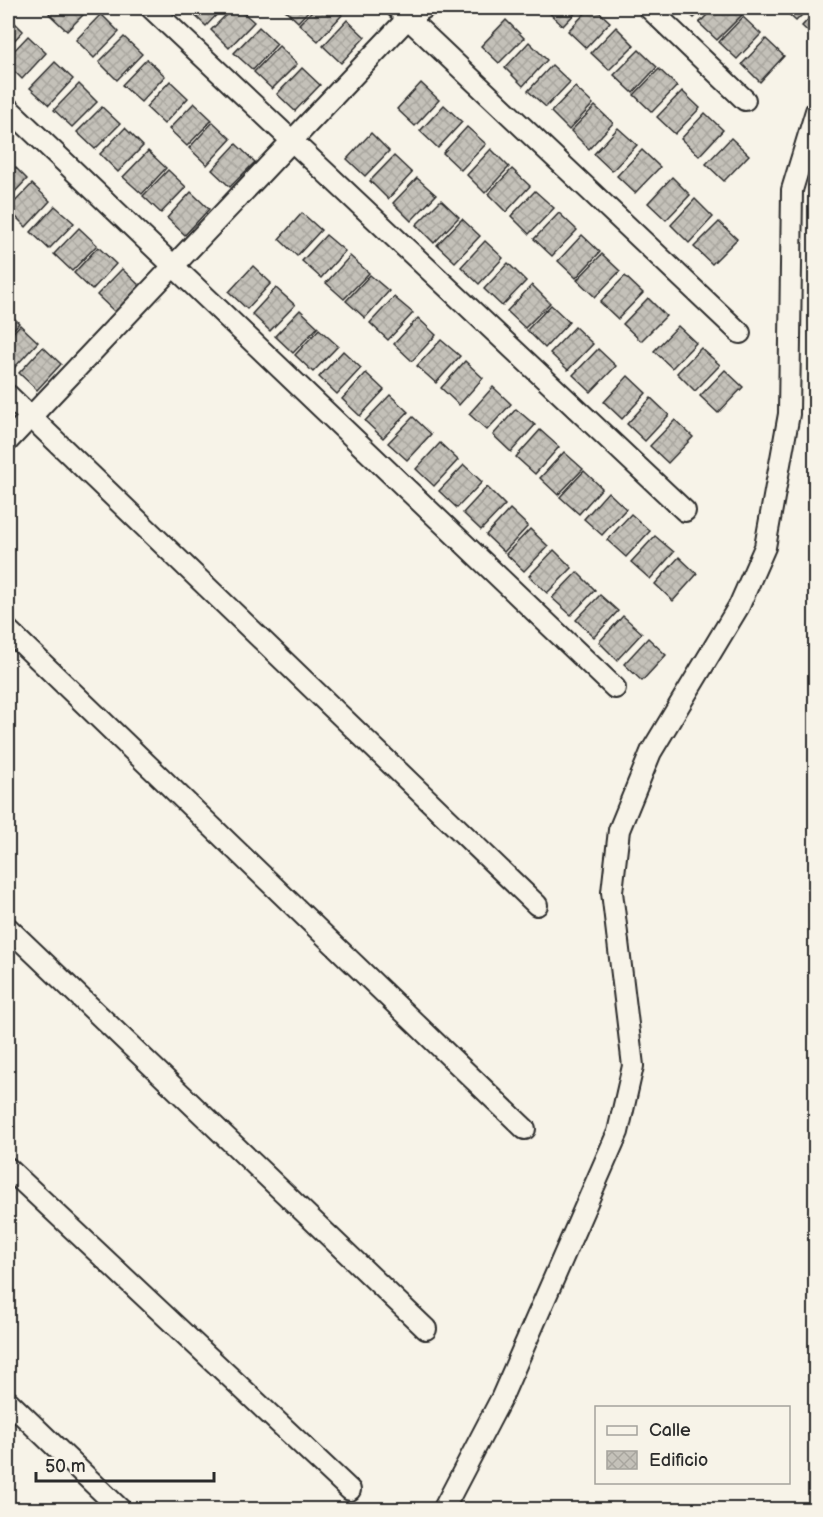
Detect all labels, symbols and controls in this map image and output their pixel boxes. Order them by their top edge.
legend [595,1406,790,1484]
text: Calle [649,1420,691,1441]
scale bar [36,1445,214,1483]
text: Edificio [649,1450,708,1471]
text: 50 m [45,1456,86,1477]

